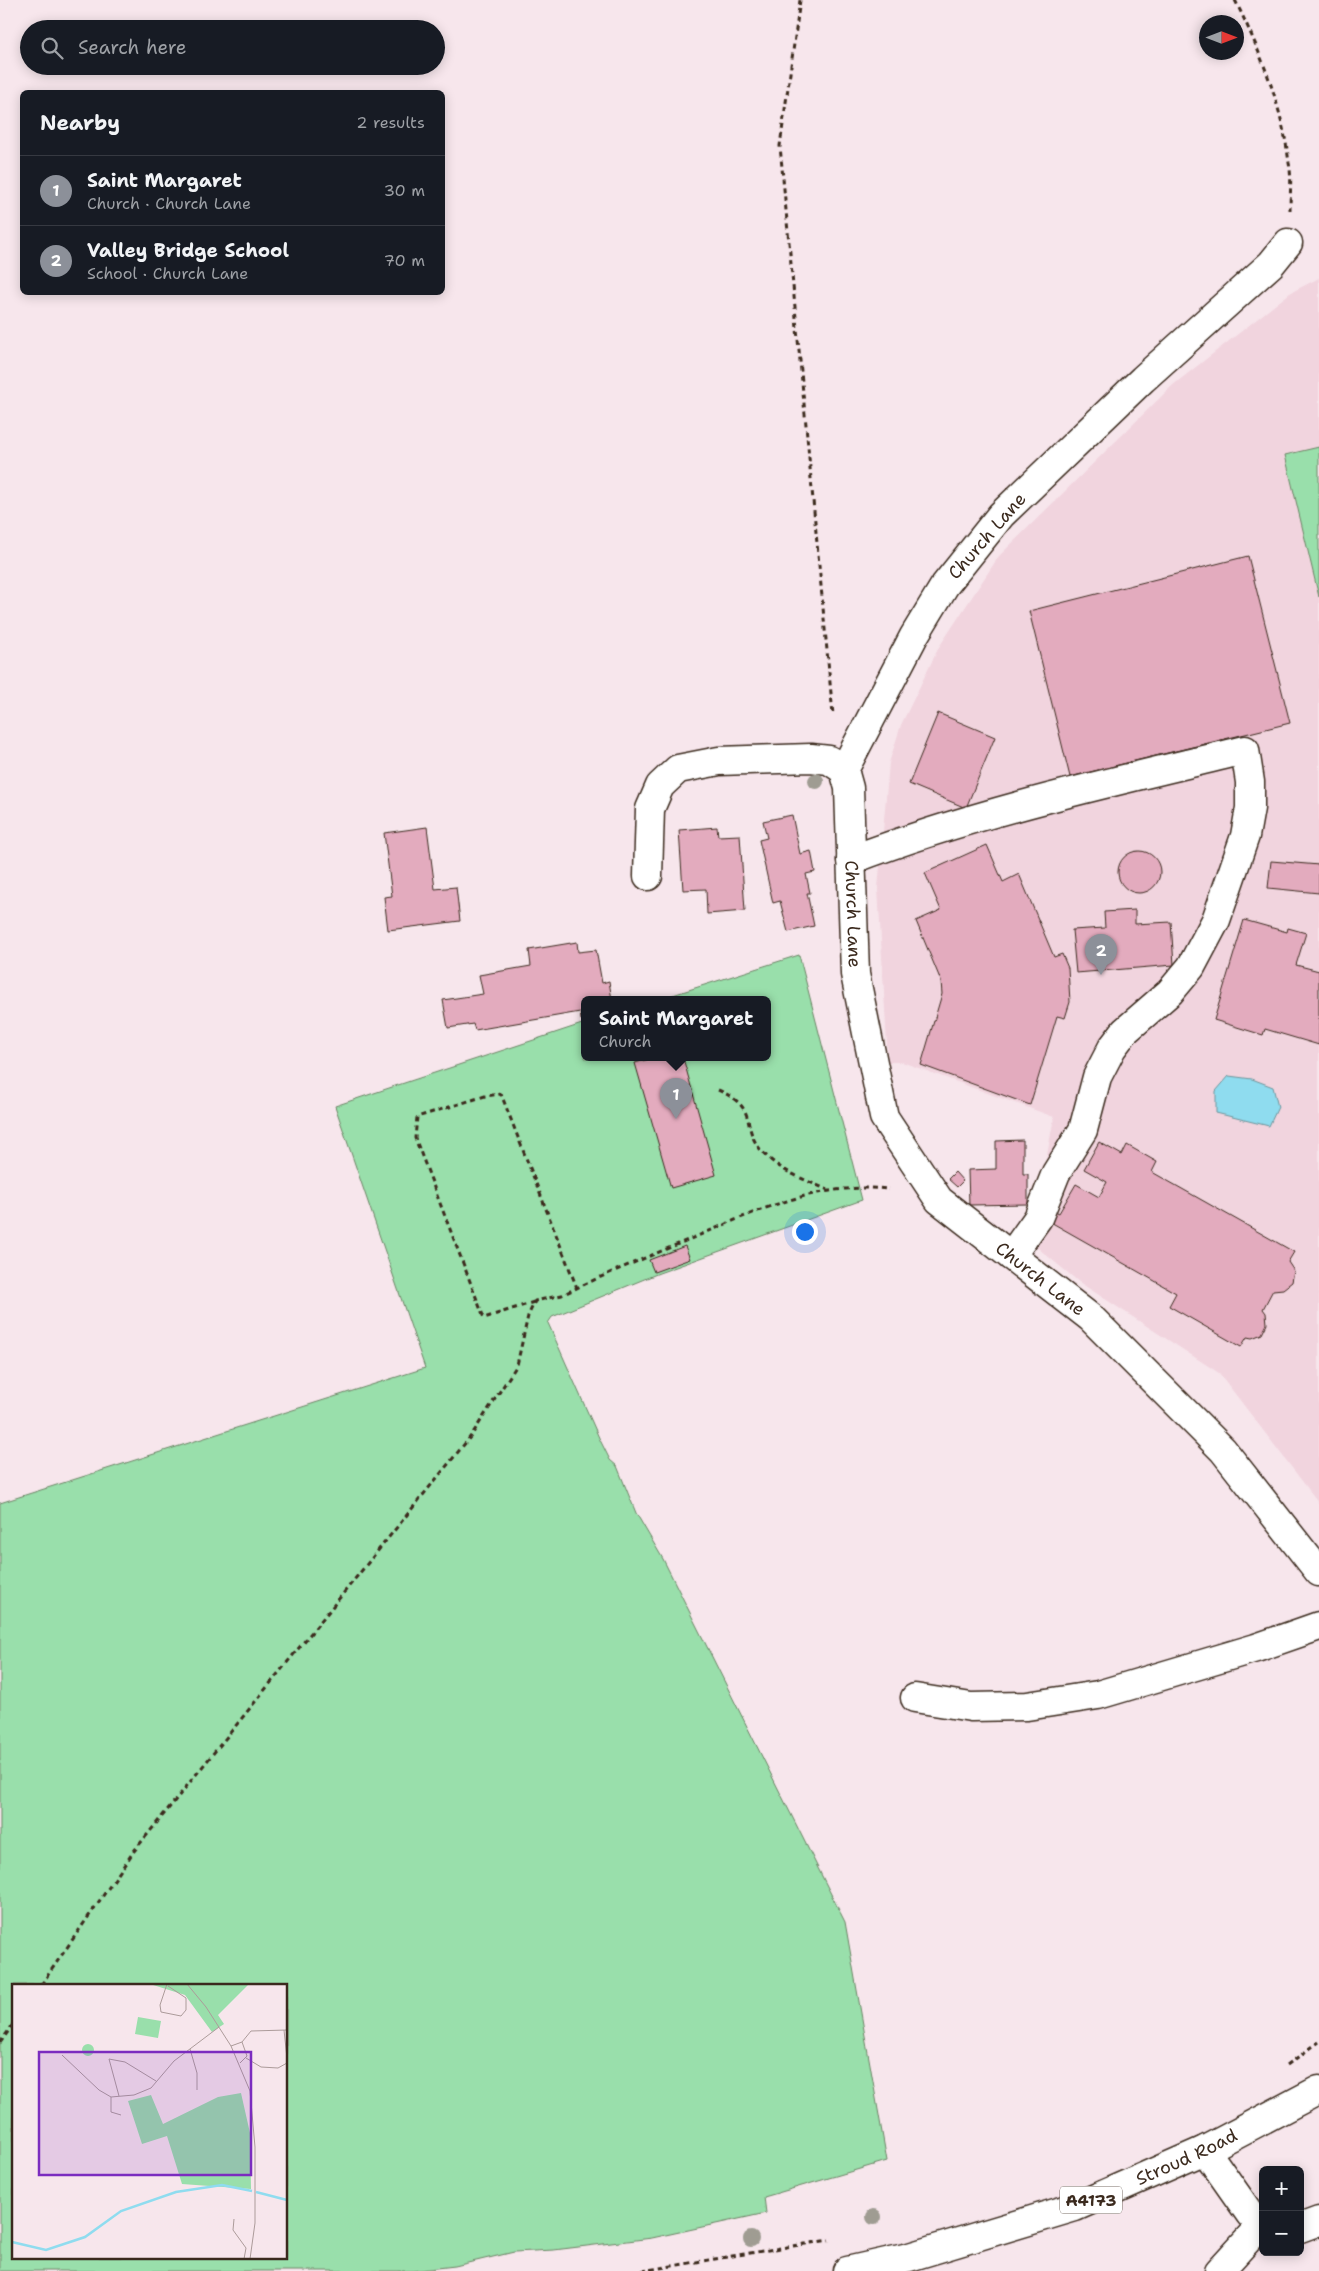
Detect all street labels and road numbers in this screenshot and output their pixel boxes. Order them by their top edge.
street label: Church Lane [943,488,1031,584]
street label: Church Lane [839,860,867,968]
street label: Church Lane [991,1236,1090,1321]
street label: Stroud Road [1132,2123,1241,2191]
road number: A4173 [1060,2186,1122,2214]

